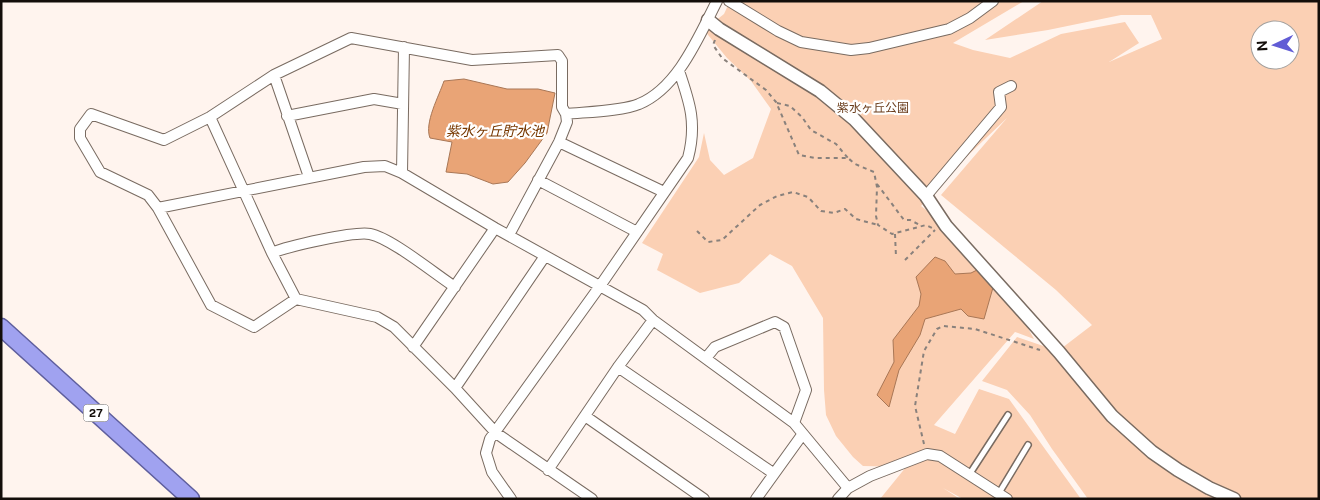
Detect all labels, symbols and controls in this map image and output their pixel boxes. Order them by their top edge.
north arrow [1250,20,1300,70]
text: N [1254,40,1270,52]
park label: 紫水ヶ丘公園 [837,101,909,115]
water label: 紫水ヶ丘貯水池 [446,123,546,139]
road number: 27 [84,404,108,422]

